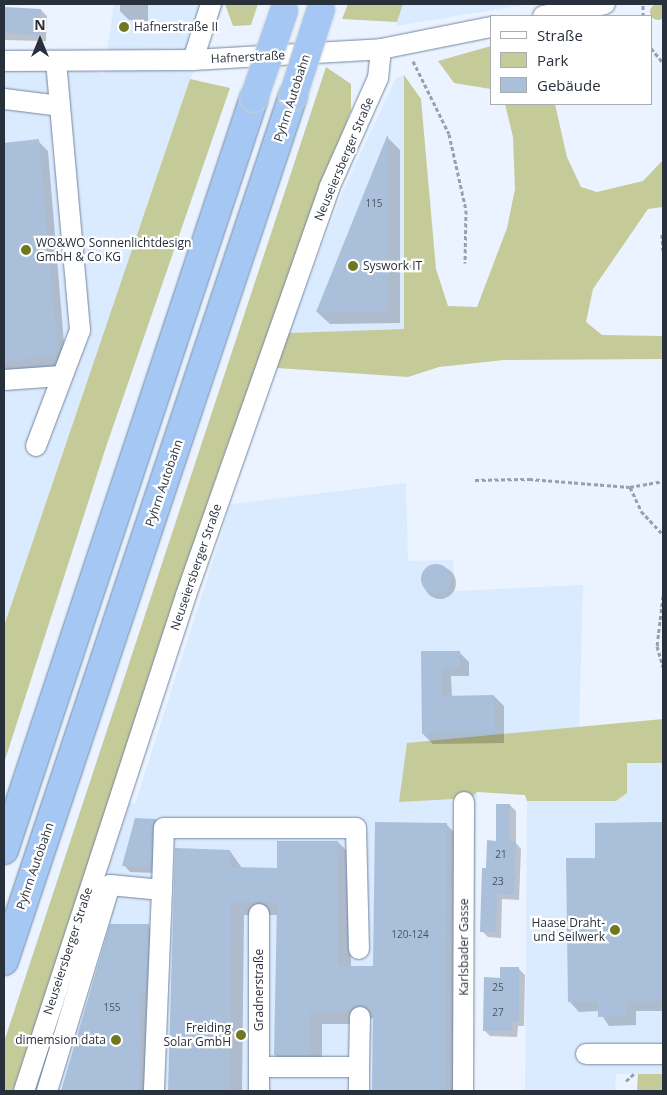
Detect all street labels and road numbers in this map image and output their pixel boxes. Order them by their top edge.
street label: Hafnerstraße [211,48,285,66]
street label: Pyhrn Autobahn [271,52,313,144]
street label: Neuseiersberger Straße [311,95,377,223]
street label: Pyhrn Autobahn [142,438,186,528]
street label: Neuseiersberger Straße [168,502,224,632]
street label: Pyhrn Autobahn [13,821,57,911]
street label: Neuseiersberger Straße [41,886,95,1016]
street label: Karlsbader Gasse [457,898,471,996]
street label: Gradnerstraße [252,949,266,1031]

